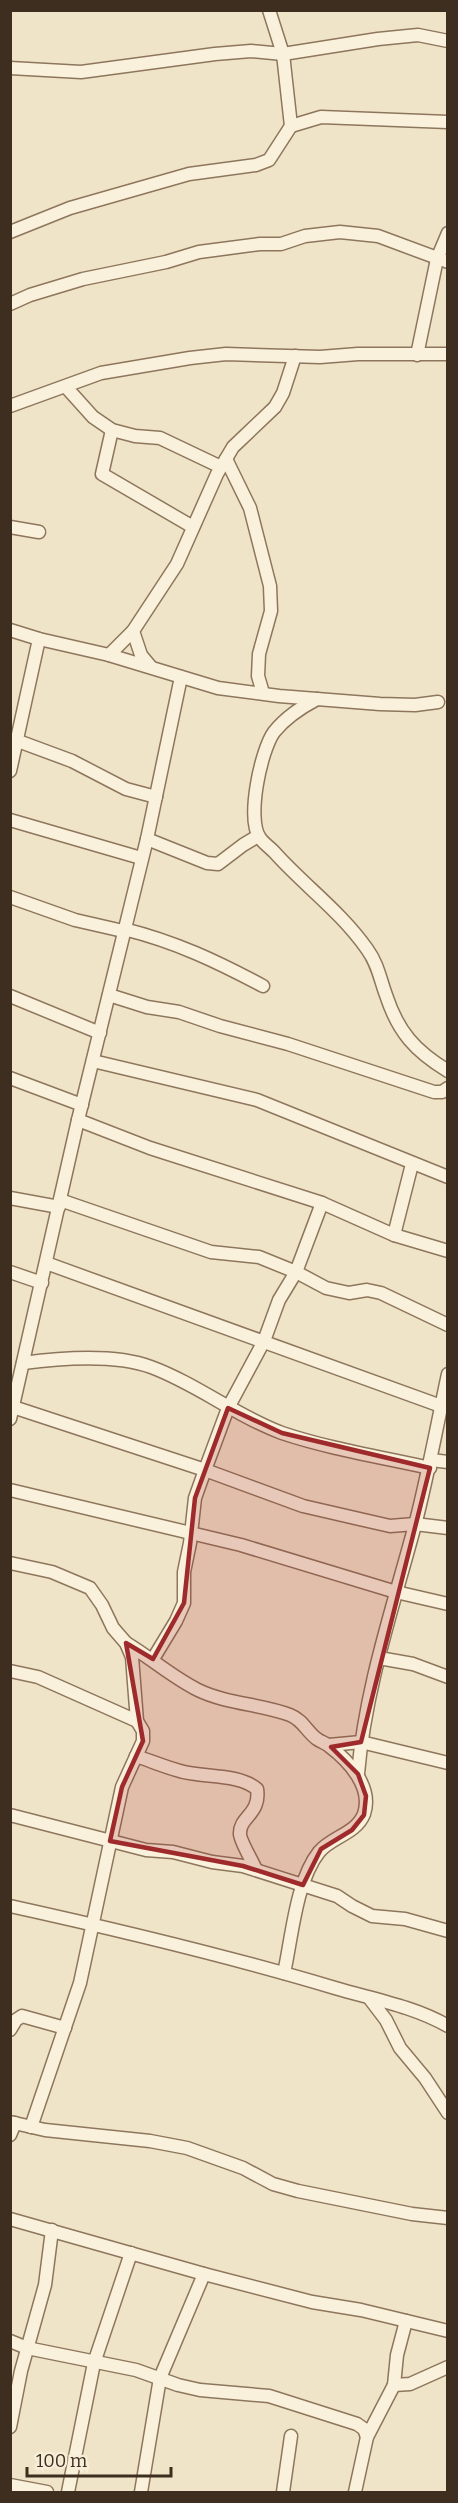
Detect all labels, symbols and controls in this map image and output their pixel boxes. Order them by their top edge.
scale bar [27,2440,171,2478]
text: 100 m [36,2450,87,2472]

